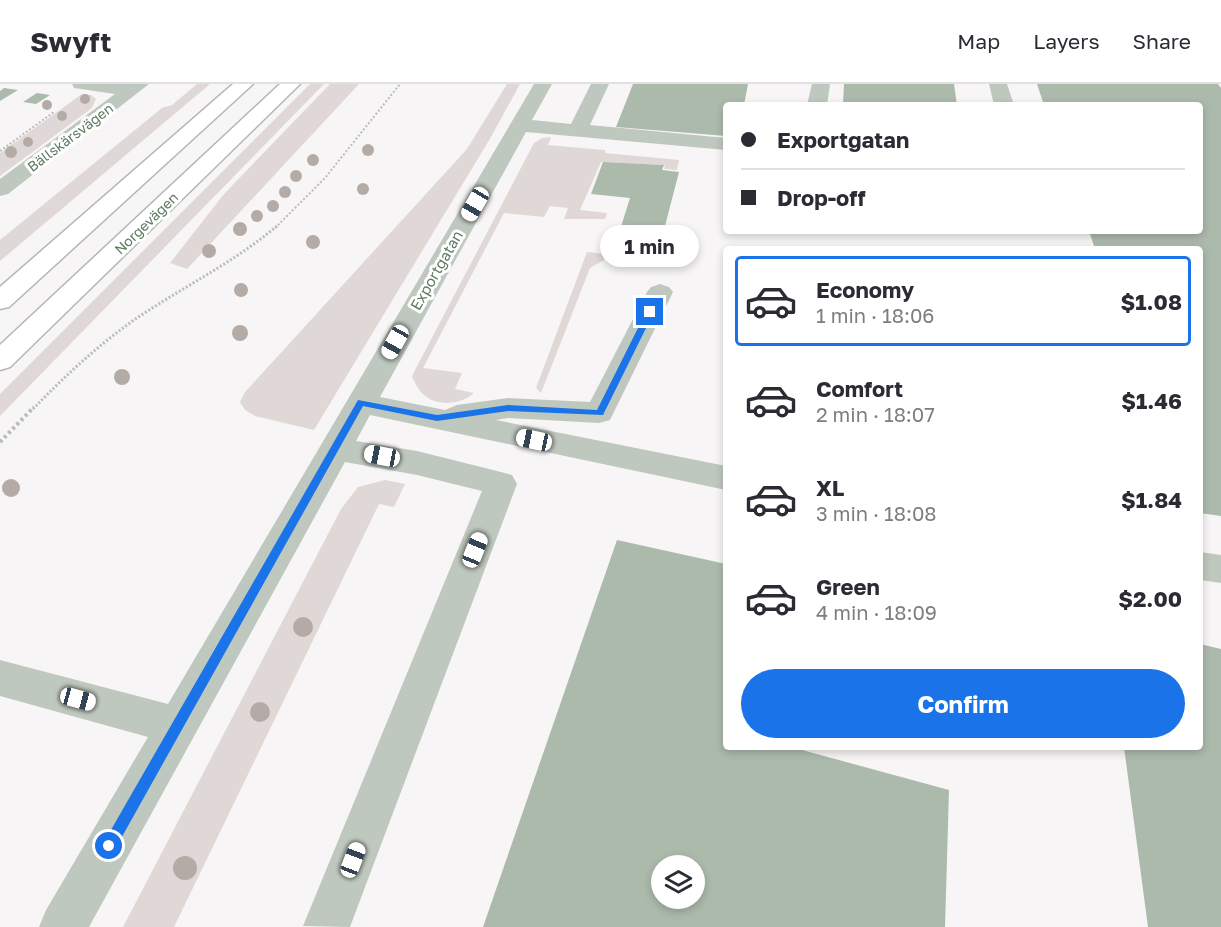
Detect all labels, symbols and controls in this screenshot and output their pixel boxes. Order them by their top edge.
text: Swyft [30,25,111,58]
text: Map [957,28,1000,54]
text: Layers [1033,28,1100,54]
text: Share [1133,28,1191,54]
street label: Bällskärsvägen [24,99,116,175]
text: Exportgatan [777,126,909,153]
car [458,184,492,224]
text: Drop-off [777,184,866,211]
street label: Norgevägen [111,189,181,257]
callout: 1 min [600,225,700,267]
street label: Exportgatan [406,227,466,313]
text: 1 min [624,234,675,258]
icon: car [744,274,798,328]
text: Economy [816,276,914,303]
text: $1.08 [1121,288,1182,315]
route end [636,298,663,325]
text: 1 min · 18:06 [816,303,934,327]
car [378,322,412,362]
icon: car [744,373,798,427]
text: Comfort [816,375,903,402]
text: $1.46 [1121,387,1182,414]
text: 2 min · 18:07 [816,402,935,426]
car [515,427,553,453]
car [363,444,401,468]
icon: car [744,472,798,526]
text: XL [816,474,844,501]
text: $1.84 [1121,486,1182,513]
text: 3 min · 18:08 [816,501,937,525]
car [460,530,490,570]
icon: car [744,571,798,625]
text: Green [816,573,880,600]
text: $2.00 [1118,585,1182,612]
text: 4 min · 18:09 [816,600,937,624]
button: Confirm [741,669,1185,738]
car [58,686,98,712]
route start [95,832,122,859]
car [338,840,368,880]
map controls [651,855,705,909]
button: layers [651,855,705,909]

